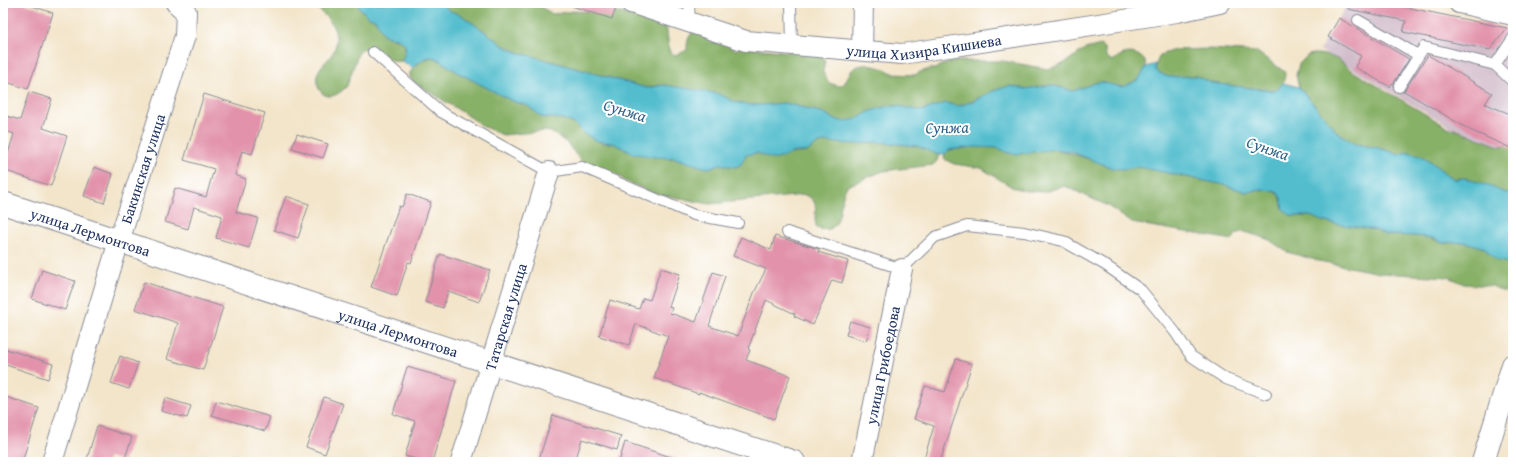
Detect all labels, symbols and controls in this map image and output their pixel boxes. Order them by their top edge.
street label: улица Хизира Кишиева [845,28,1004,65]
water label: Сунжа [601,92,650,128]
street label: Бакинская улица [115,110,170,226]
water label: Сунжа [925,115,970,139]
water label: Сунжа [1244,130,1293,167]
street label: улица Лермонтова [27,202,154,261]
street label: Татарская улица [479,259,532,373]
street label: улица Лермонтова [335,303,462,362]
street label: улица Грибоедова [859,303,905,427]

